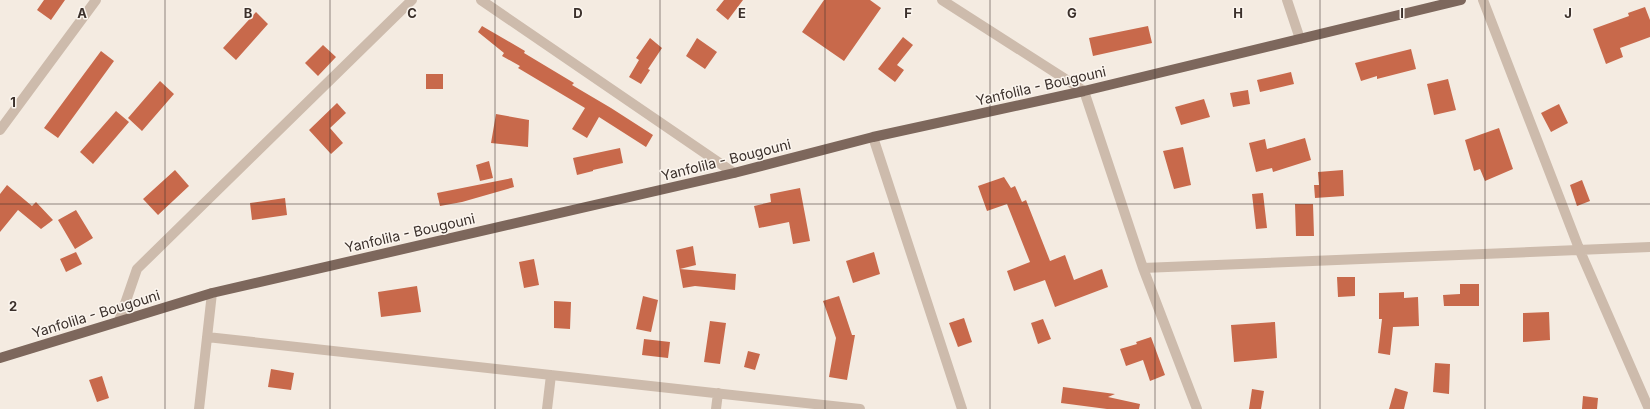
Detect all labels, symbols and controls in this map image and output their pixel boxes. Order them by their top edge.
text: A [77,5,87,21]
text: B [244,5,253,21]
text: C [407,5,417,21]
text: D [573,5,583,21]
text: E [738,5,746,21]
text: F [904,5,912,21]
text: G [1067,5,1077,21]
text: H [1233,5,1243,21]
text: I [1400,5,1404,21]
text: J [1564,5,1572,21]
street label: Yanfolila - Bougouni [974,62,1108,109]
text: 1 [10,94,16,110]
street label: Yanfolila - Bougouni [659,135,792,184]
street label: Yanfolila - Bougouni [343,209,477,256]
street label: Yanfolila - Bougouni [30,286,162,341]
text: 2 [9,298,17,314]

